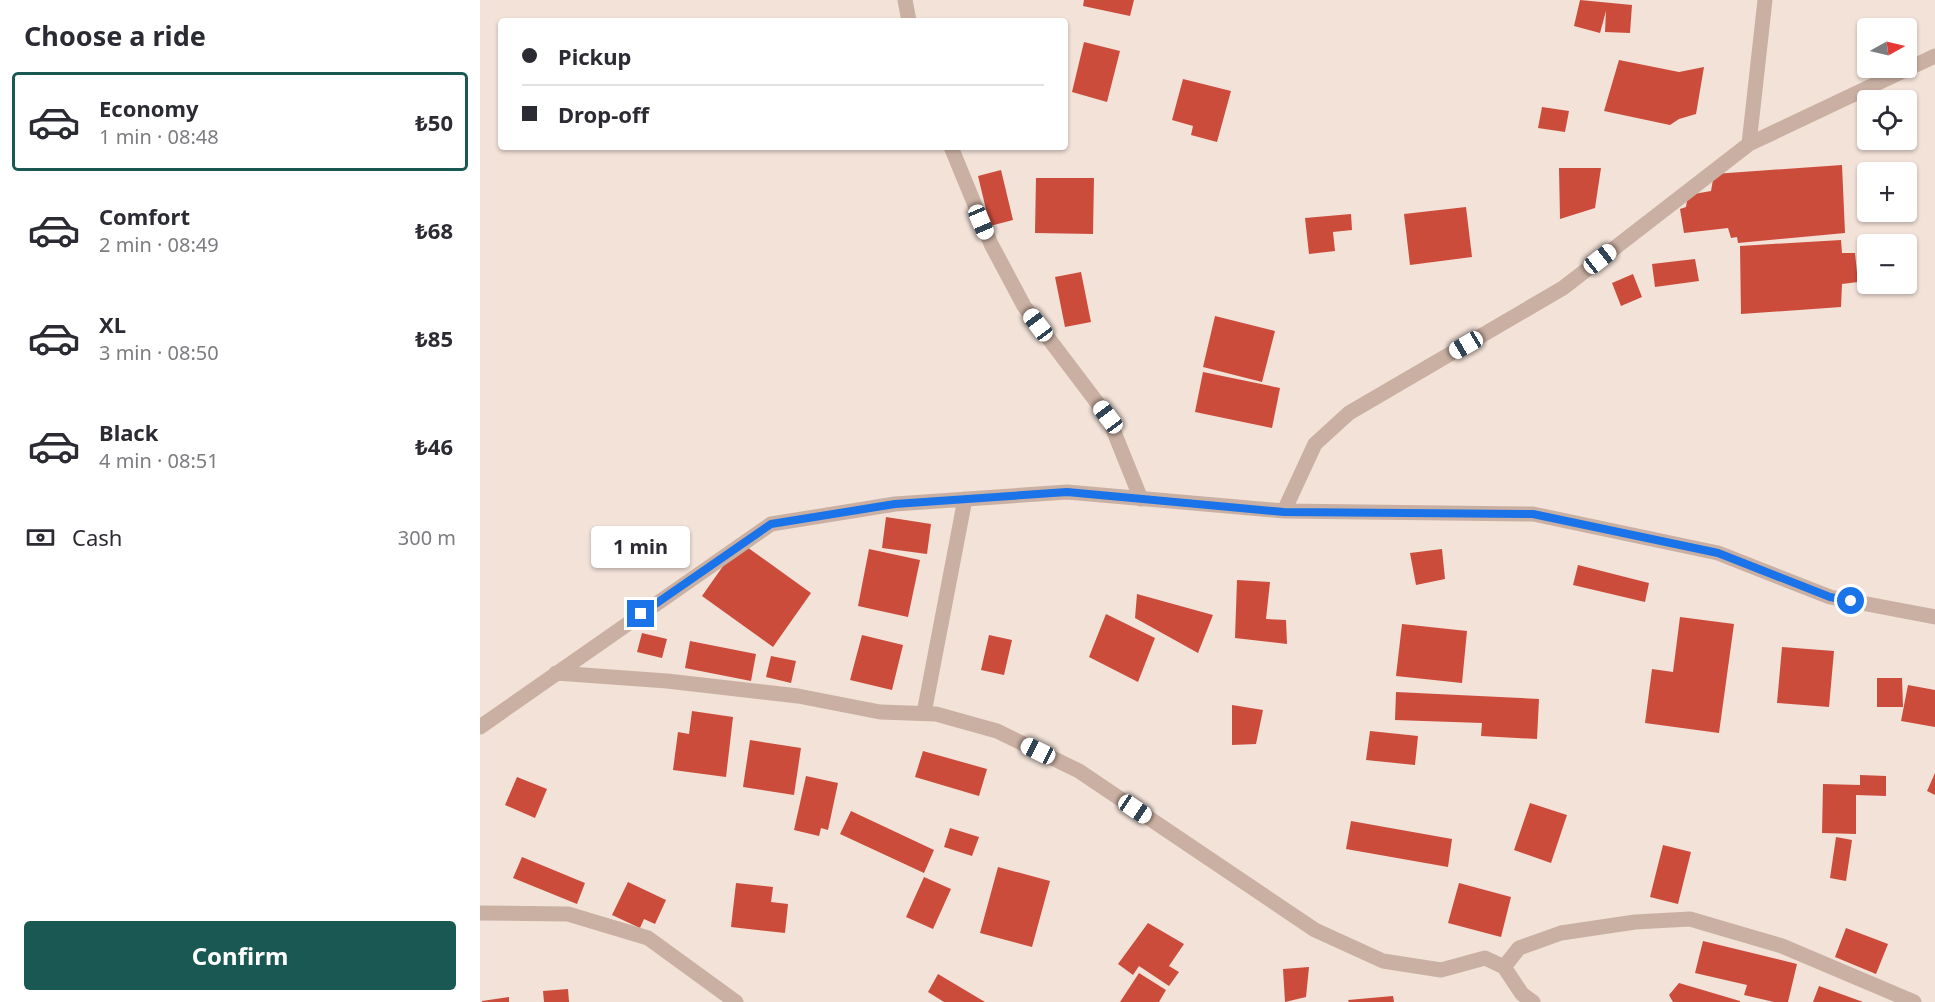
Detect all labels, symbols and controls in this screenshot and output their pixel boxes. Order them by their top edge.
text: Choose a ride [24,17,206,54]
north arrow [1857,18,1917,78]
map controls [1857,18,1917,294]
text: Pickup [558,41,631,71]
button: locate [1857,90,1917,150]
text: Economy [99,93,198,123]
icon: car [27,95,81,149]
text: Drop-off [558,99,649,129]
text: ₺50 [415,107,453,137]
text: 1 min · 08:48 [99,123,219,150]
button: + [1857,162,1917,222]
text: Comfort [99,201,190,231]
car [966,202,996,242]
icon: car [27,203,81,257]
text: ₺68 [415,215,453,245]
text: 2 min · 08:49 [99,231,219,258]
button: − [1857,234,1917,294]
car [1580,241,1620,277]
car [1020,305,1056,345]
text: XL [99,309,126,339]
icon: car [27,311,81,365]
text: ₺85 [415,323,453,353]
car [1446,328,1486,362]
text: 3 min · 08:50 [99,339,219,366]
car [1090,397,1126,437]
text: Black [99,417,158,447]
icon: car [27,419,81,473]
text: ₺46 [415,431,453,461]
text: 4 min · 08:51 [99,447,219,474]
icon: cash [24,521,57,554]
text: Cash [72,522,122,552]
text: 300 m [398,524,456,551]
callout: 1 min [592,527,690,569]
text: 1 min [613,533,668,560]
route start [1837,587,1864,614]
route end [627,600,654,627]
car [1018,735,1058,767]
car [1115,791,1155,827]
button: Confirm [24,921,456,990]

